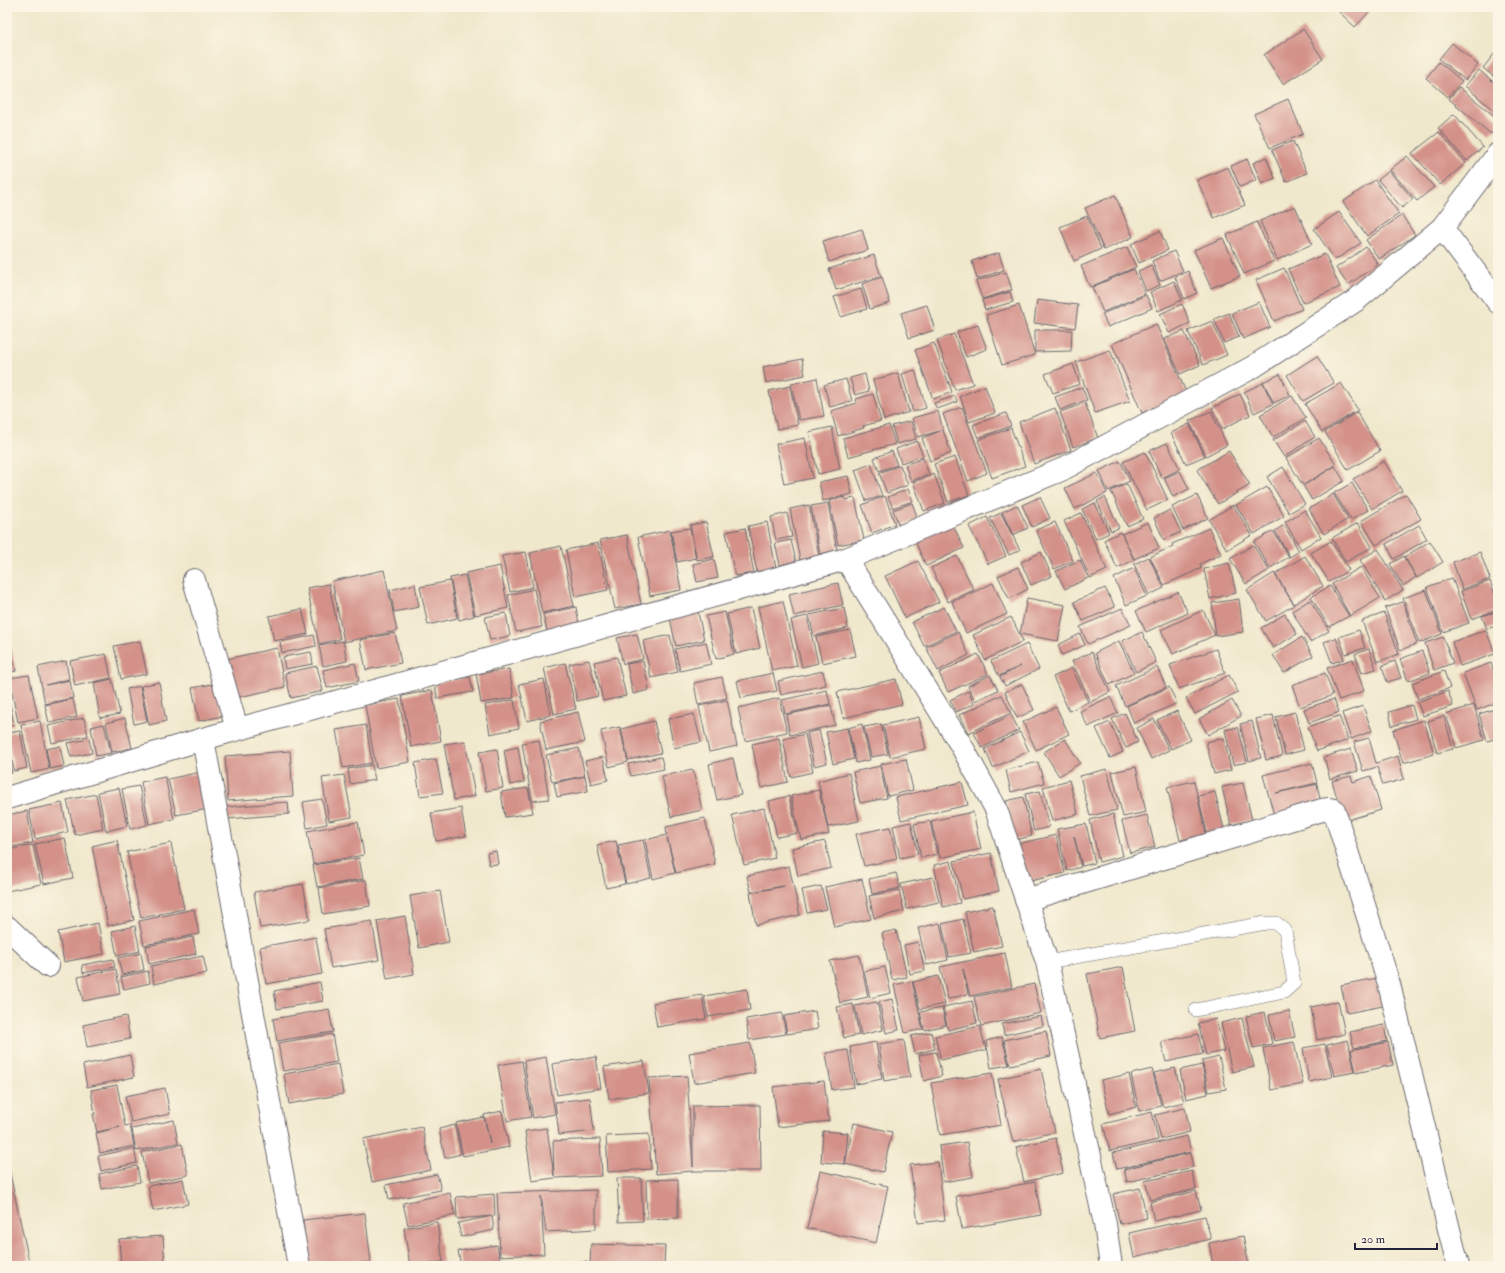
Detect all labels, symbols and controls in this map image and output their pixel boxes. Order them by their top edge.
scale bar [1355,1225,1437,1251]
text: 20 m [1361,1232,1386,1247]

